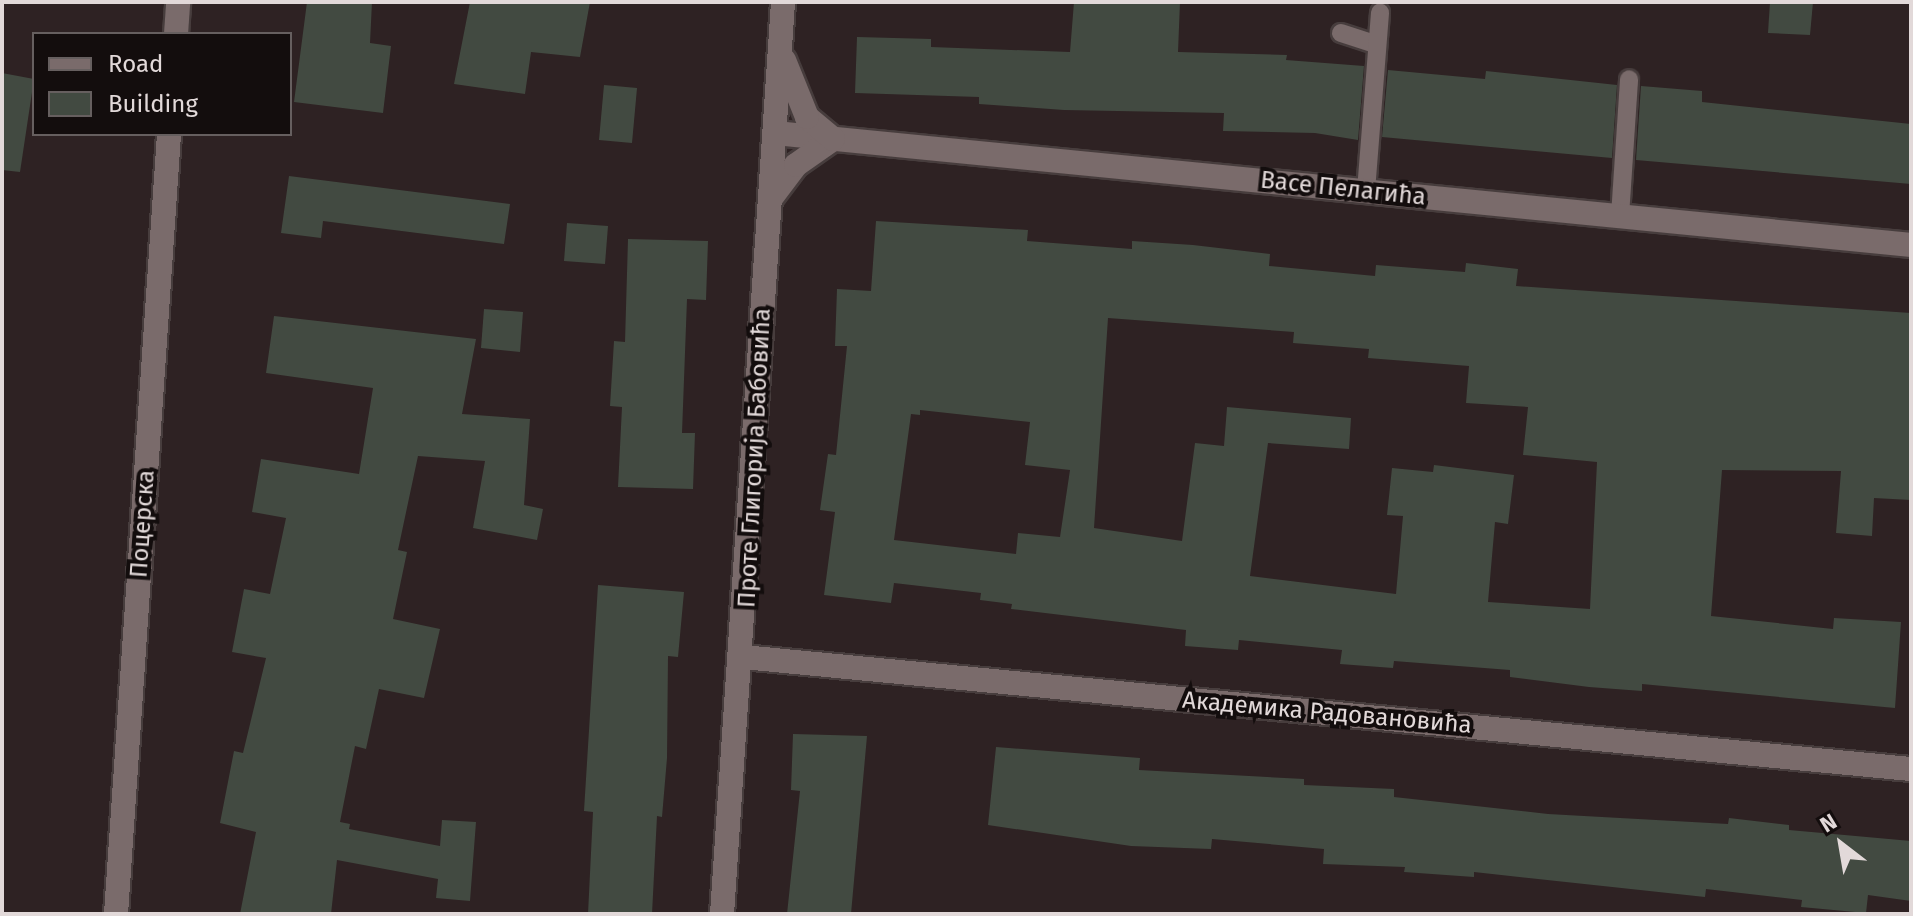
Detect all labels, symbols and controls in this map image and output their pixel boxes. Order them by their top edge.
legend [32,32,292,136]
text: Road [108,50,163,78]
text: Building [108,90,198,118]
street label: Васе Пелагића [1259,166,1427,212]
street label: Проте Глигорија Бабовића [733,307,777,609]
street label: Поцерска [125,469,161,579]
street label: Академика Радовановића [1181,686,1473,740]
north arrow [1801,804,1881,884]
text: N [1815,808,1842,838]

